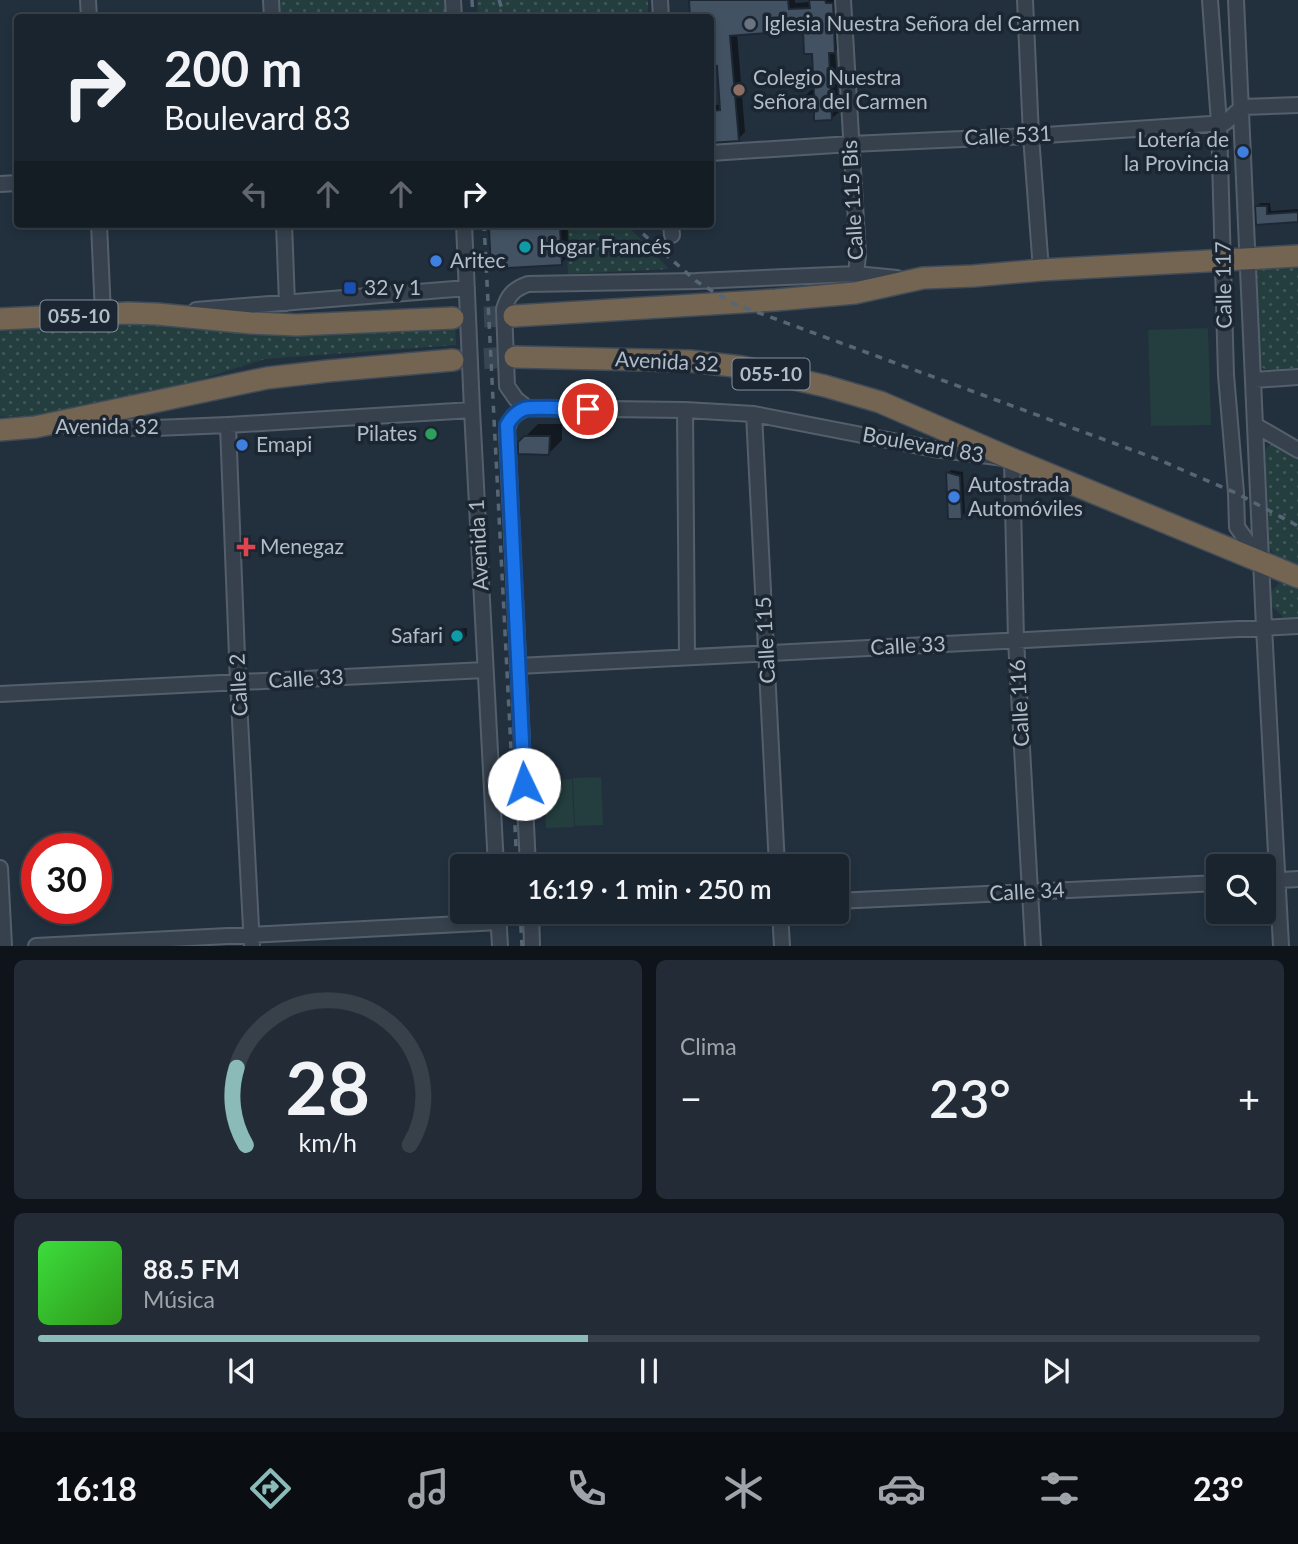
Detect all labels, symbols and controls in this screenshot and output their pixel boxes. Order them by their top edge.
place label: Iglesia Nuestra Señora del Carmen [764,10,1080,35]
marker: Iglesia Nuestra Señora del Carmen [742,16,758,32]
text: 200 m [164,39,302,97]
icon: right [49,42,140,133]
place label: Colegio Nuestra Señora del Carmen [753,64,928,113]
marker: Colegio Nuestra Señora del Carmen [731,82,747,98]
text: Boulevard 83 [164,98,351,137]
street label: Calle 531 [964,120,1052,149]
place label: Lotería de la Provincia [1124,126,1229,175]
street label: Calle 115 Bis [836,139,867,261]
marker: Lotería de la Provincia [1235,144,1251,160]
icon: left [236,175,274,213]
icon: ahead [309,175,347,213]
icon: ahead [382,175,420,213]
icon: right [455,175,493,213]
place label: Hogar Francés [539,233,671,258]
marker: Hogar Francés [517,239,533,255]
street label: Calle 117 [1209,241,1236,329]
place label: Aritec [450,247,505,272]
marker: Aritec [428,253,444,269]
place label: 32 y 1 [364,274,421,299]
marker: 32 y 1 [342,280,358,296]
road number: 055-10 [41,300,118,332]
street label: Avenida 32 [615,345,720,376]
road number: 055-10 [732,358,810,390]
pin [558,379,618,439]
icon: arrive [569,390,607,428]
street label: Avenida 32 [55,413,159,438]
place label: Pilates [356,420,417,445]
street label: Boulevard 83 [861,421,986,466]
marker: Pilates [423,426,439,442]
place label: Emapi [256,431,312,456]
marker: Emapi [234,437,250,453]
place label: Autostrada Automóviles [968,471,1083,520]
marker: Autostrada Automóviles [946,489,962,505]
street label: Avenida 1 [463,499,492,591]
place label: Menegaz [260,533,344,558]
marker: Menegaz [238,539,254,555]
street label: Calle 115 [750,596,779,684]
place label: Safari [391,622,443,647]
marker: Safari [449,628,465,644]
street label: Calle 33 [870,630,946,659]
street label: Calle 2 [223,653,252,717]
street label: Calle 116 [1004,659,1033,747]
street label: Calle 33 [268,663,344,692]
position arrow [487,747,561,821]
speed limit sign: 30 [21,833,112,924]
map controls [1206,854,1276,924]
button: search [1206,854,1276,924]
text: 16:19 · 1 min · 250 m [527,873,772,905]
street label: Calle 34 [989,876,1065,905]
text: Clima [680,1032,737,1060]
text: 28 [286,1044,370,1132]
text: 23° [929,1067,1011,1129]
text: − [680,1075,702,1121]
text: + [1238,1075,1260,1121]
text: km/h [299,1127,357,1157]
text: 88.5 FM [143,1253,240,1285]
text: Música [143,1285,215,1313]
icon: previous [223,1352,261,1390]
icon: pause [630,1352,668,1390]
icon: next [1037,1352,1075,1390]
icon: directions [246,1464,295,1513]
icon: music [404,1464,453,1513]
icon: phone [562,1464,611,1513]
icon: climate [719,1464,768,1513]
icon: car [877,1464,926,1513]
icon: filters [1035,1464,1084,1513]
text: 16:18 [54,1469,137,1508]
text: 23° [1193,1469,1243,1508]

